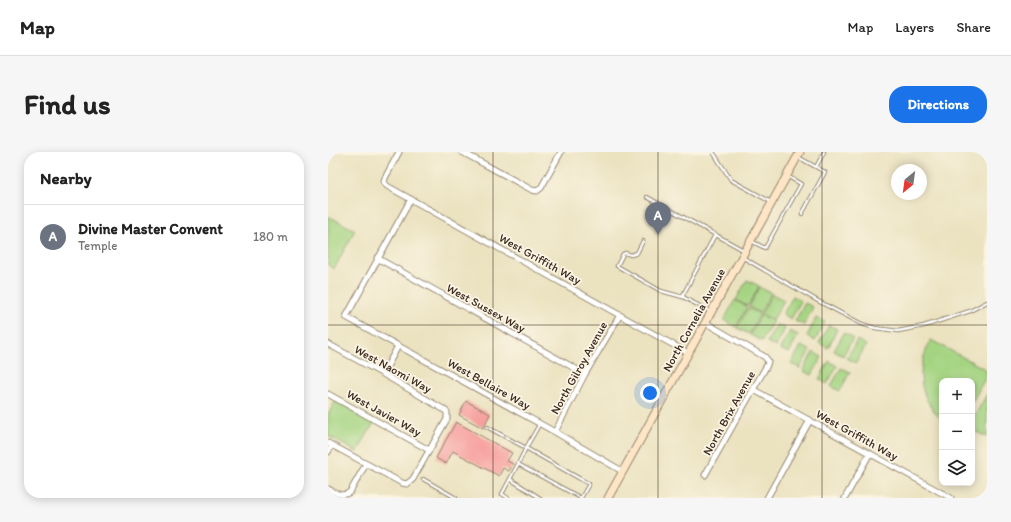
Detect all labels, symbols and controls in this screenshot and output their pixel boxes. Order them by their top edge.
text: Map [20,16,55,39]
text: Map [848,19,873,36]
text: Layers [895,19,934,36]
text: Share [956,19,991,36]
button: Directions [889,86,987,123]
text: Find us [24,87,111,121]
north arrow [891,164,927,200]
text: Nearby [40,168,92,188]
pin: A [645,202,671,235]
text: Divine Master Convent [78,220,223,238]
text: A [49,229,57,244]
text: 180 m [253,229,288,244]
street label: West Griffith Way [497,231,584,287]
text: Temple [78,238,117,253]
street label: North Cornelia Avenue [660,266,728,374]
street label: West Sussex Way [444,281,528,336]
street label: North Gilroy Avenue [548,319,610,417]
street label: West Naomi Way [352,342,434,396]
street label: West Bellaire Way [445,355,533,413]
street label: North Brix Avenue [700,368,758,458]
map controls [939,378,975,486]
button: + [939,378,975,414]
your location [640,383,660,403]
street label: West Javier Way [344,387,424,439]
street label: West Griffith Way [814,407,901,463]
button: − [939,414,975,450]
button: layers [939,450,975,486]

